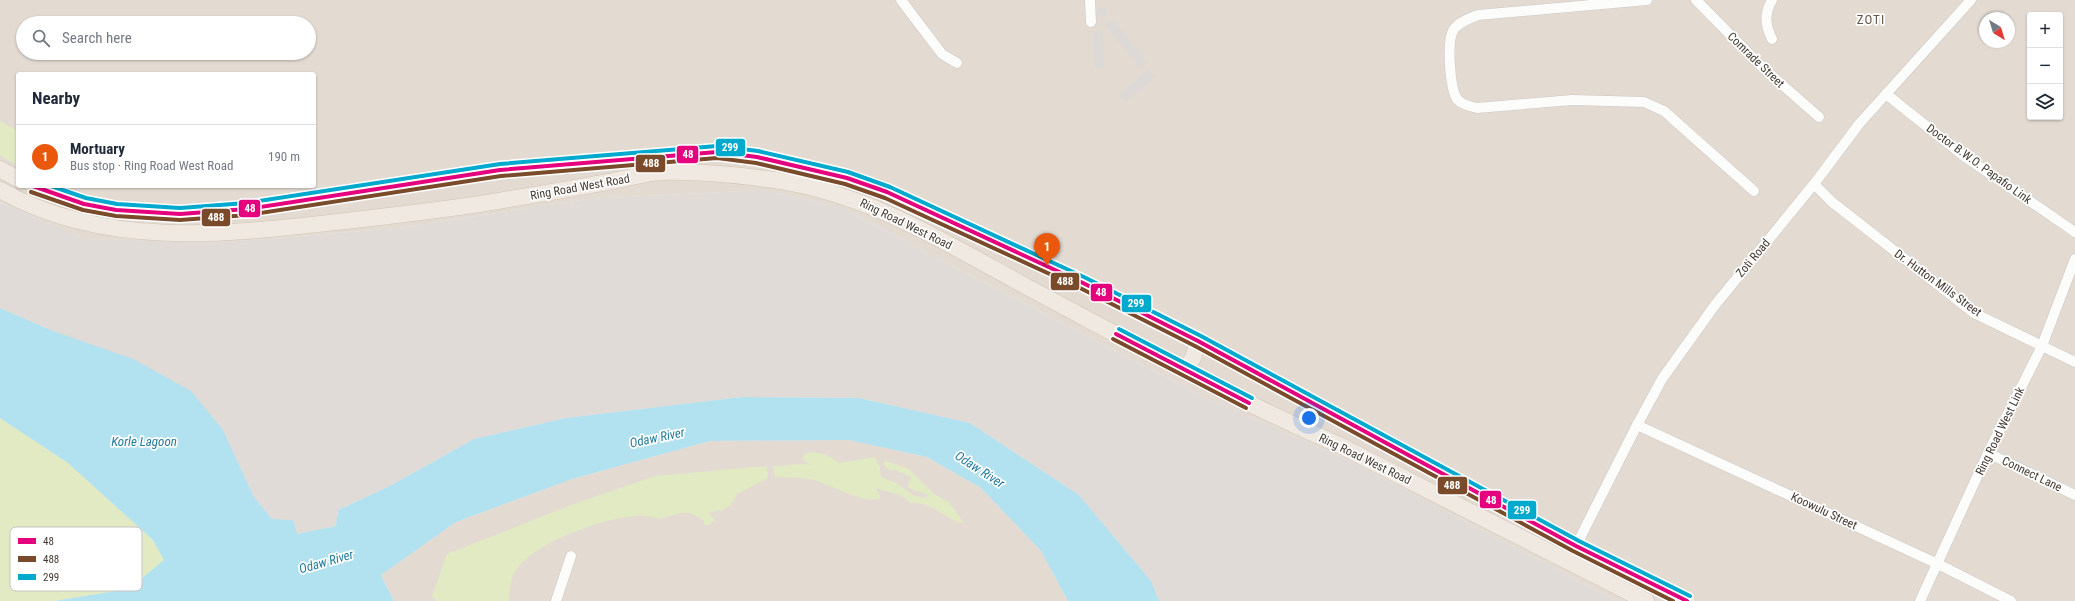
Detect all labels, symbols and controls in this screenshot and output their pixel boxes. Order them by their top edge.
district label: ZOTI [1857,12,1885,27]
north arrow [1979,12,2015,48]
map controls [2027,12,2063,120]
button: + [2027,12,2063,48]
search box [16,16,316,60]
icon: search [30,27,52,49]
text: Search here [62,29,132,47]
street label: Comrade Street [1725,29,1788,91]
button: − [2027,48,2063,84]
button: layers [2027,84,2063,120]
text: Nearby [32,88,80,108]
street label: Doctor B.W.O. Papafio Link [1924,121,2035,207]
line badge: 299 [715,138,746,157]
text: Mortuary [70,140,125,158]
text: 299 [722,141,738,154]
line badge: 48 [676,145,699,164]
text: 48 [682,148,694,161]
text: 1 [42,149,48,164]
text: 190 m [268,149,300,164]
line badge: 488 [635,154,666,173]
text: 488 [643,157,660,170]
text: Bus stop · Ring Road West Road [70,158,233,173]
street label: Ring Road West Road [529,171,631,203]
street label: Ring Road West Road [858,196,954,252]
line badge: 48 [238,199,261,218]
text: 48 [244,202,256,215]
line badge: 488 [201,208,231,227]
text: 488 [208,211,225,224]
pin: 1 [1034,233,1060,266]
street label: Zoti Road [1733,236,1773,280]
street label: Dr. Hutton Mills Street [1892,247,1985,320]
line badge: 488 [1050,272,1080,291]
text: 488 [1057,275,1074,288]
line badge: 48 [1090,283,1113,302]
text: 48 [1095,286,1107,299]
line badge: 299 [1121,294,1152,313]
text: 299 [1128,297,1144,310]
street label: Ring Road West Link [1973,384,2028,477]
your location [1299,408,1319,428]
water label: Odaw River [628,424,687,451]
street label: Ring Road West Road [1317,431,1413,487]
water label: Korle Lagoon [111,434,177,449]
water label: Odaw River [952,448,1008,492]
street label: Connect Lane [2000,453,2065,495]
line badge: 488 [1437,476,1468,495]
text: 488 [1444,479,1461,492]
line badge: 48 [1479,490,1502,509]
street label: Koowulu Street [1789,490,1860,533]
text: 48 [1485,494,1497,507]
line badge: 299 [1507,500,1537,520]
text: 299 [1514,504,1530,517]
legend [10,527,142,591]
text: 48 [43,535,54,548]
water label: Odaw River [297,546,356,576]
text: 488 [43,553,59,566]
text: 299 [43,571,59,584]

